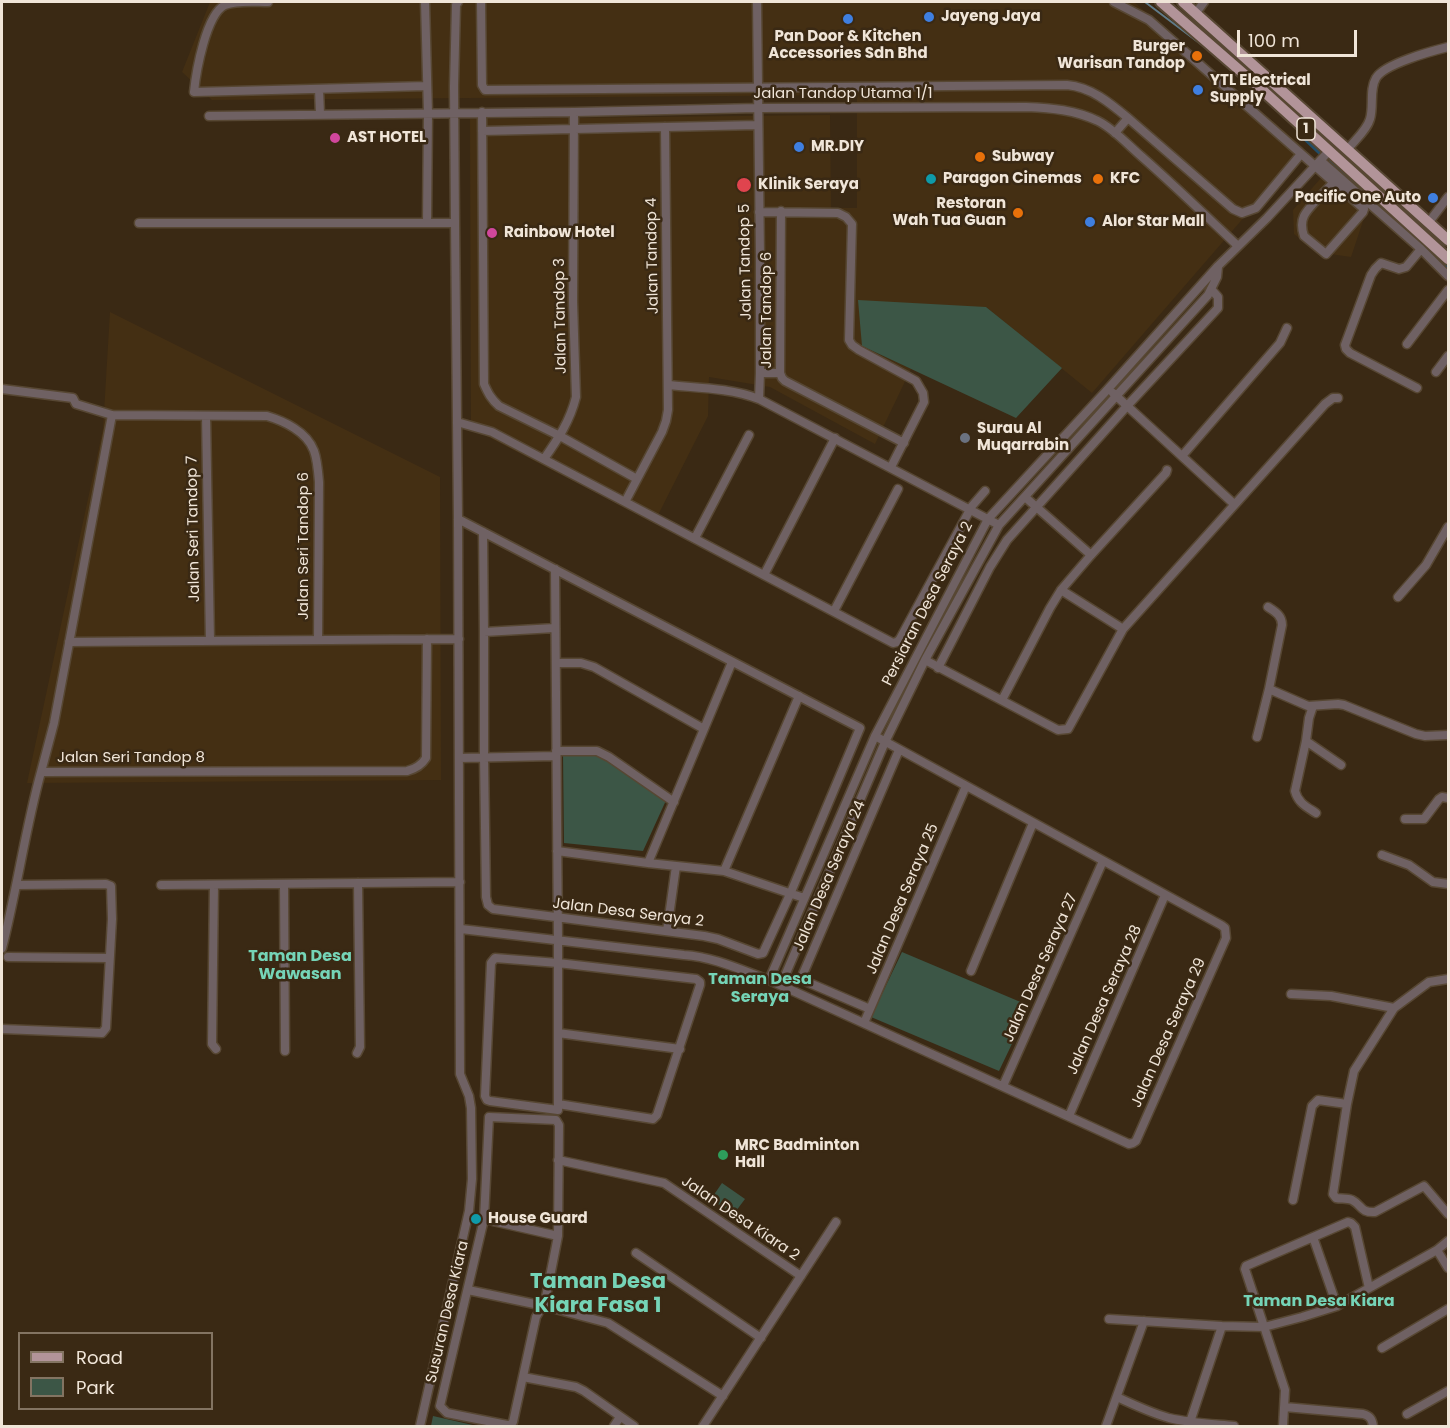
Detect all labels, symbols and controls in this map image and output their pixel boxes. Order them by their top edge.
place label: Jayeng Jaya [941,8,1041,26]
marker: Jayeng Jaya [922,10,936,24]
marker: Pan Door & Kitchen Accessories Sdn Bhd [841,12,855,26]
scale bar [1240,18,1360,56]
place label: Pan Door & Kitchen Accessories Sdn Bhd [768,28,928,63]
text: 100 m [1248,28,1300,53]
place label: Burger Warisan Tandop [1057,38,1185,73]
marker: Burger Warisan Tandop [1190,49,1204,63]
place label: YTL Electrical Supply [1210,72,1311,107]
marker: YTL Electrical Supply [1191,83,1205,97]
street label: Jalan Tandop Utama 1/1 [753,85,933,103]
road number: 1 [1297,118,1315,140]
place label: AST HOTEL [347,129,426,147]
marker: AST HOTEL [328,131,342,145]
place label: MR.DIY [811,138,864,156]
marker: MR.DIY [792,140,806,154]
place label: Subway [992,148,1054,166]
marker: Subway [973,150,987,164]
place label: Paragon Cinemas [943,170,1082,188]
place label: KFC [1110,170,1140,188]
marker: Paragon Cinemas [924,172,938,186]
marker: KFC [1091,172,1105,186]
marker: Klinik Seraya [735,176,753,194]
place label: Klinik Seraya [758,176,859,194]
place label: Pacific One Auto [1295,189,1421,207]
marker: Pacific One Auto [1426,191,1440,205]
place label: Restoran Wah Tua Guan [893,195,1006,230]
street label: Jalan Tandop 4 [643,198,663,314]
street label: Jalan Tandop 5 [736,204,756,320]
marker: Restoran Wah Tua Guan [1011,206,1025,220]
place label: Alor Star Mall [1102,213,1205,231]
marker: Alor Star Mall [1083,215,1097,229]
place label: Rainbow Hotel [504,224,615,242]
marker: Rainbow Hotel [485,226,499,240]
street label: Jalan Tandop 6 [758,252,776,368]
street label: Jalan Tandop 3 [551,258,571,374]
place label: Surau Al Muqarrabin [977,420,1069,455]
marker: Surau Al Muqarrabin [958,431,972,445]
street label: Jalan Seri Tandop 7 [184,455,204,603]
street label: Jalan Seri Tandop 6 [295,472,313,620]
street label: Persiaran Desa Seraya 2 [879,519,977,689]
street label: Jalan Seri Tandop 8 [57,749,205,767]
street label: Jalan Desa Seraya 24 [790,798,870,954]
street label: Jalan Desa Seraya 25 [863,821,943,977]
street label: Jalan Desa Seraya 27 [1000,891,1082,1045]
street label: Jalan Desa Seraya 2 [551,895,705,931]
street label: Jalan Desa Seraya 28 [1064,922,1146,1078]
district label: Taman Desa Wawasan [248,947,352,985]
street label: Jalan Desa Seraya 29 [1128,955,1210,1111]
district label: Taman Desa Seraya [708,970,812,1008]
place label: MRC Badminton Hall [735,1137,860,1172]
marker: MRC Badminton Hall [716,1148,730,1162]
street label: Jalan Desa Kiara 2 [678,1173,802,1265]
place label: House Guard [488,1210,588,1228]
marker: House Guard [469,1212,483,1226]
street label: Susuran Desa Kiara [423,1239,473,1385]
district label: Taman Desa Kiara Fasa 1 [530,1270,666,1320]
district label: Taman Desa Kiara [1243,1292,1395,1312]
legend [18,1332,213,1410]
text: Road [76,1345,123,1370]
text: Park [76,1375,115,1400]

